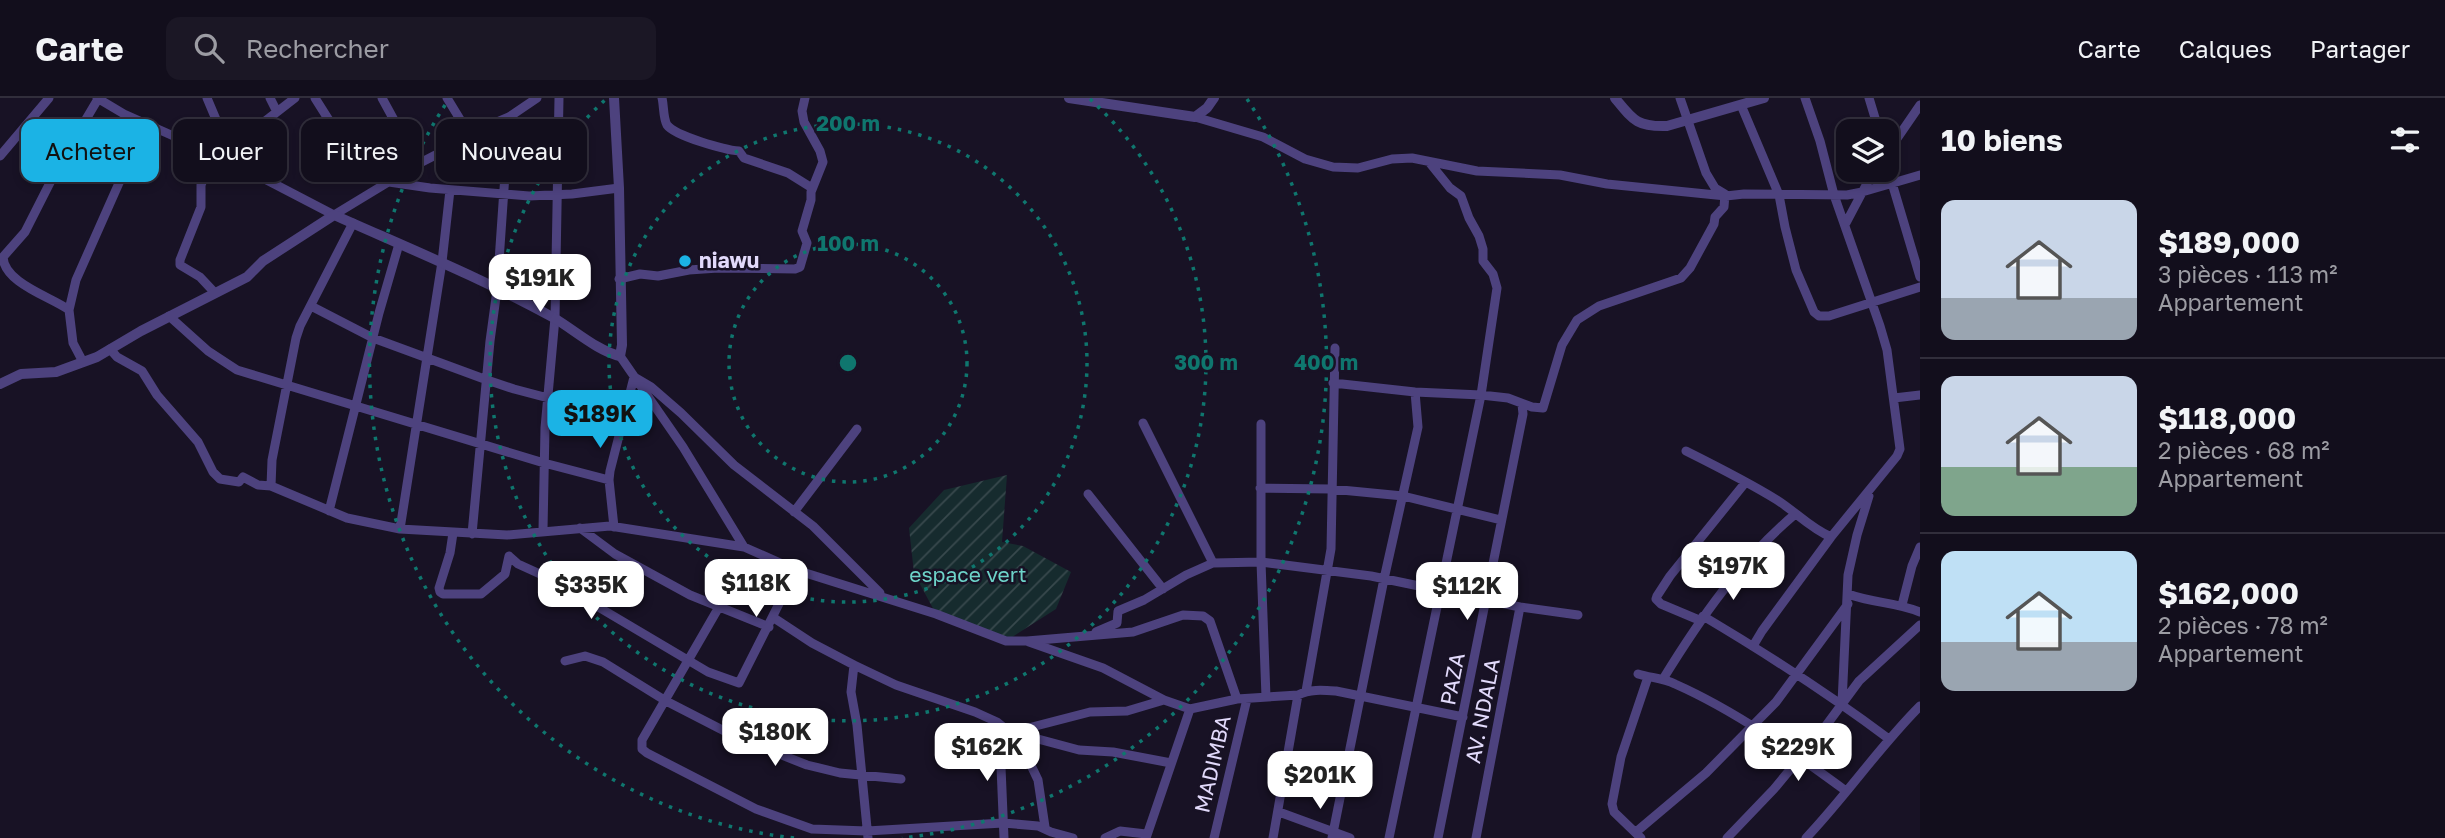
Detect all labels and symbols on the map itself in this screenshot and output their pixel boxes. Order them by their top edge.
text: 200 m [816,110,880,136]
text: 100 m [817,230,879,256]
place label: niawu [699,247,759,273]
marker: niawu [677,253,693,269]
pin: $191K [491,254,589,314]
text: 300 m [1174,349,1238,375]
text: 400 m [1294,349,1358,375]
centre of rings [836,351,860,375]
pin: $189K [551,390,649,450]
pin: $197K [1684,542,1782,602]
pin: $118K [707,560,805,619]
pin: $335K [542,561,640,621]
park label: espace vert [909,561,1027,587]
pin: $112K [1418,562,1516,622]
street label: PAZA [1434,650,1470,707]
street label: AV. NDALA [1459,656,1505,766]
pin: $180K [726,708,824,768]
street label: MADIMBA [1188,713,1236,815]
pin: $162K [938,724,1036,783]
pin: $229K [1749,724,1847,783]
pin: $201K [1271,752,1369,811]

